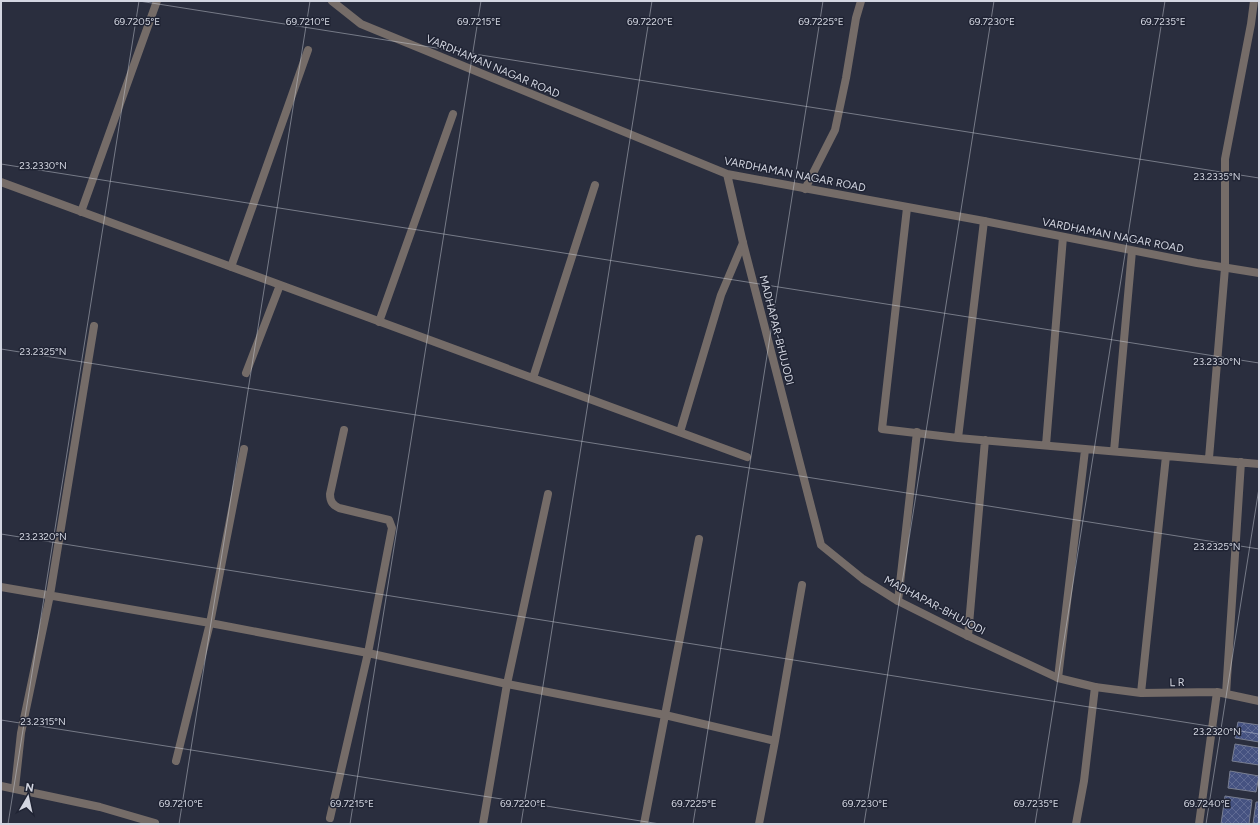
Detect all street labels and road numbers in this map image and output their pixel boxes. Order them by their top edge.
street label: VARDHAMAN NAGAR ROAD [424,32,562,101]
street label: VARDHAMAN NAGAR ROAD [723,154,867,195]
street label: VARDHAMAN NAGAR ROAD [1041,215,1185,256]
street label: MADHAPAR-BHUJODI [757,274,796,386]
street label: MADHAPAR-BHUJODI [882,573,988,638]
street label: L R [1169,676,1185,689]

